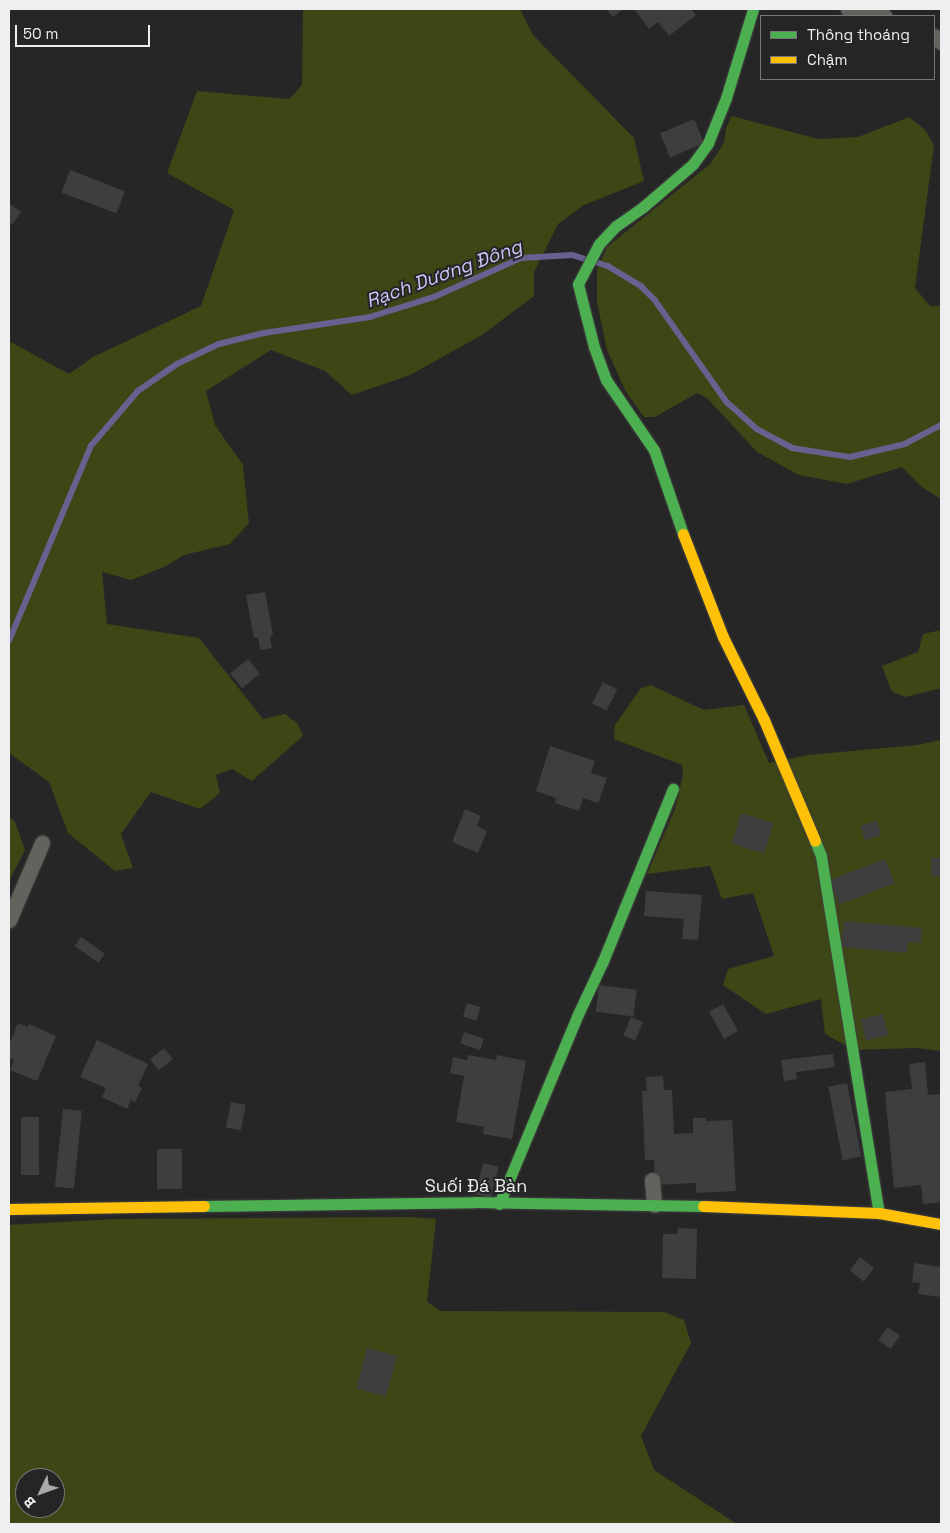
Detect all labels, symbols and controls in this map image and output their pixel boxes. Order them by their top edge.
scale bar [18,15,152,47]
legend [760,15,935,80]
text: 50 m [23,24,58,43]
text: Thông thoáng [807,25,910,44]
text: Chậm [807,50,847,69]
water label: Rạch Dương Đông [363,235,525,313]
street label: Suối Đá Bàn [425,1175,527,1197]
north arrow [15,1468,65,1518]
text: B [20,1493,39,1512]

